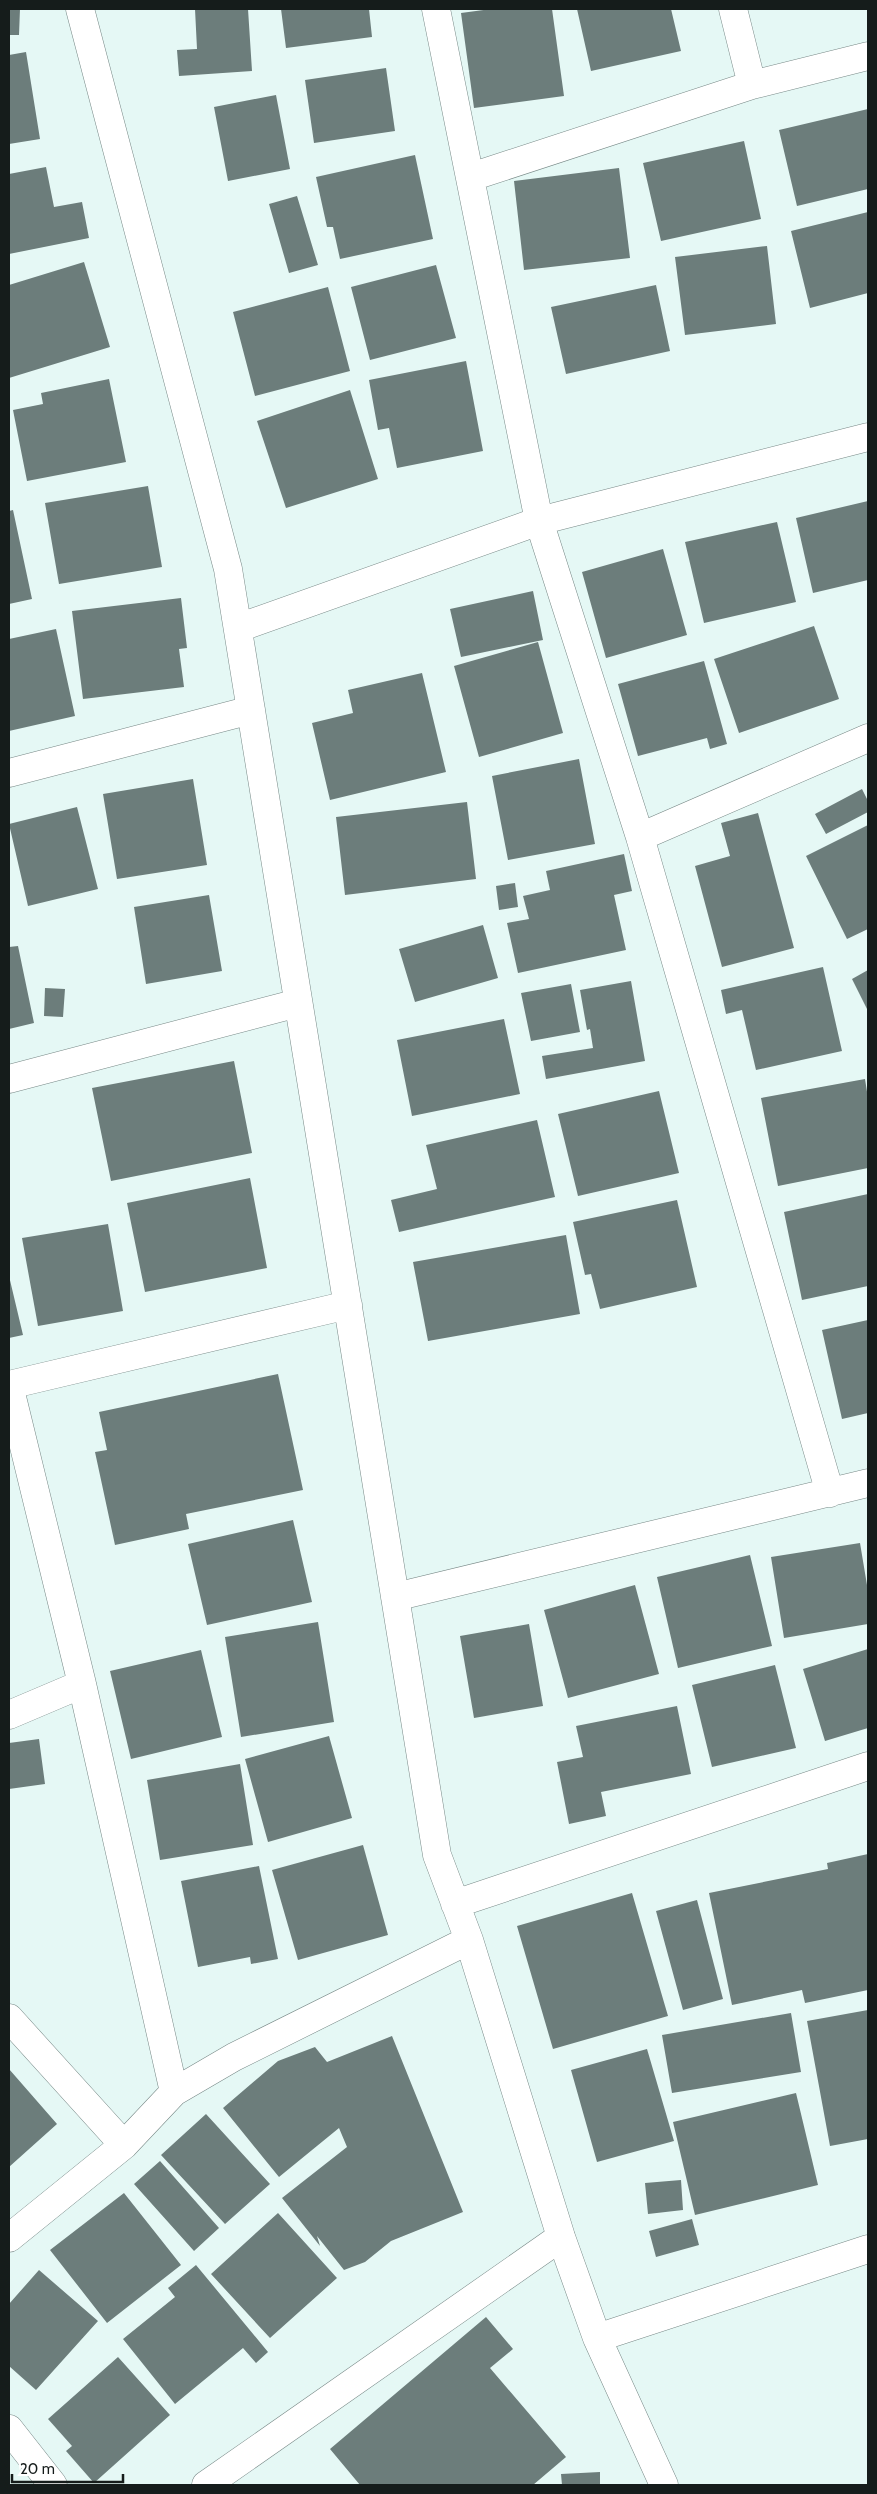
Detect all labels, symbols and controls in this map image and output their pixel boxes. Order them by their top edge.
scale bar [12,2452,124,2484]
text: 20 m [20,2460,55,2478]

